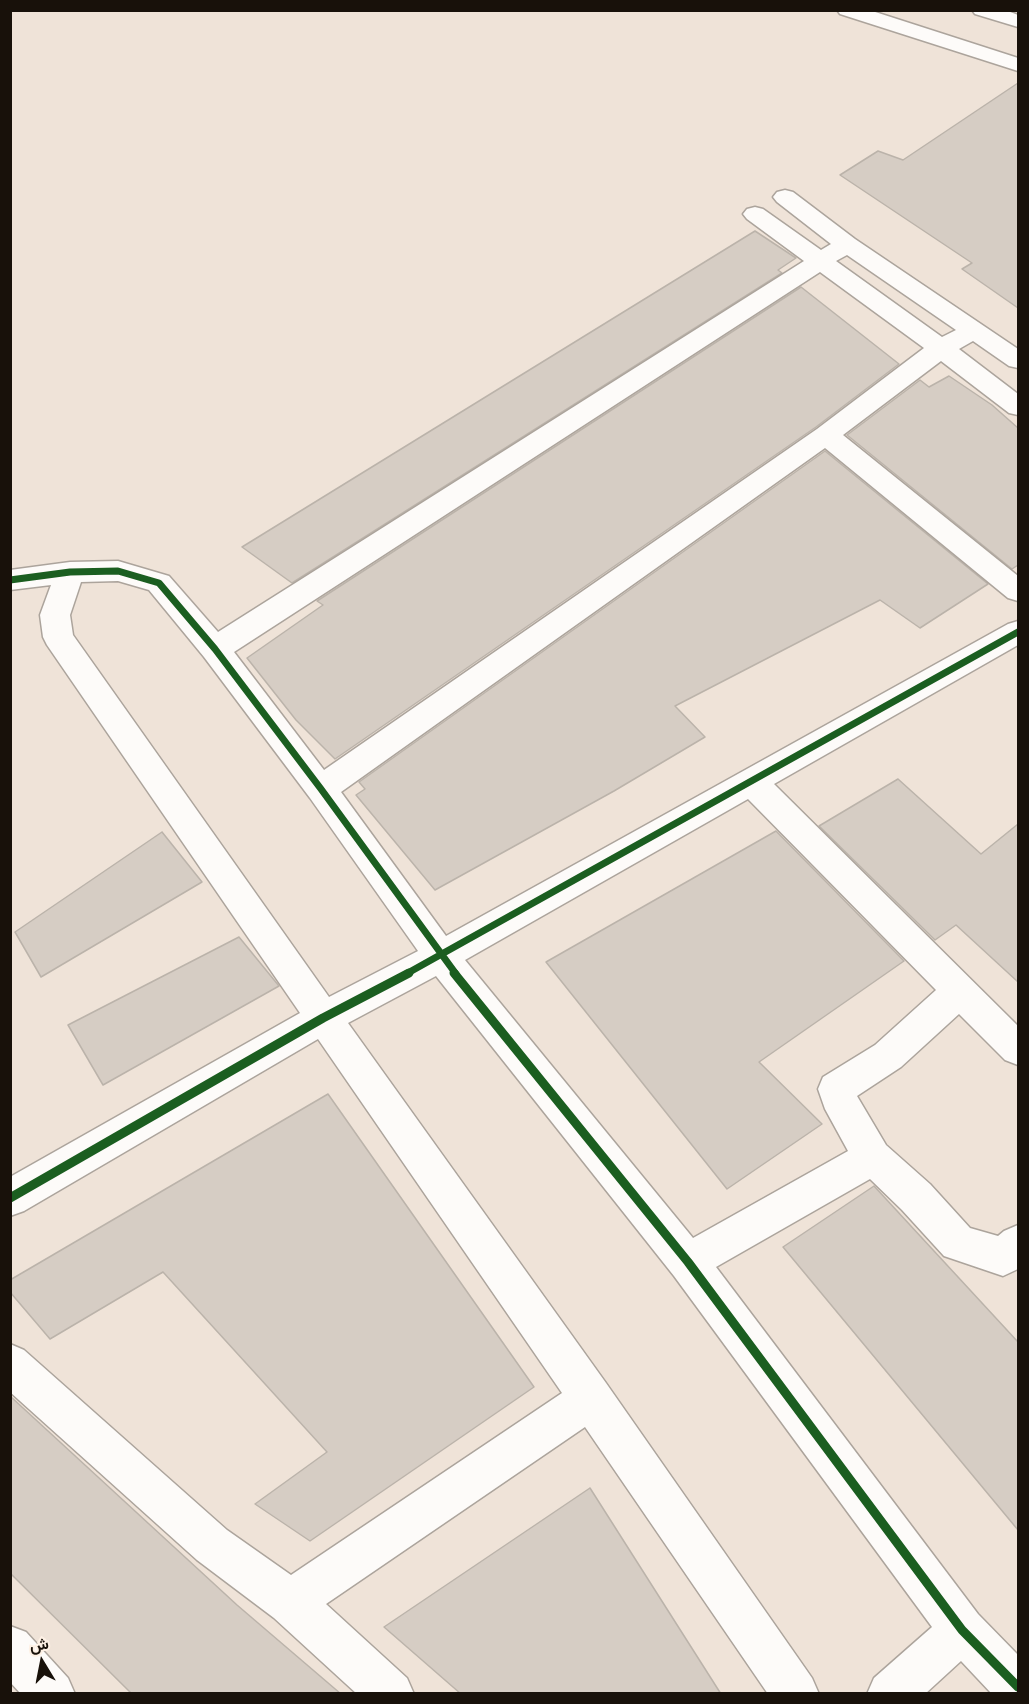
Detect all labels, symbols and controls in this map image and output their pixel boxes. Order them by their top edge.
north arrow [12,1632,72,1692]
text: ش [27,1632,50,1657]

